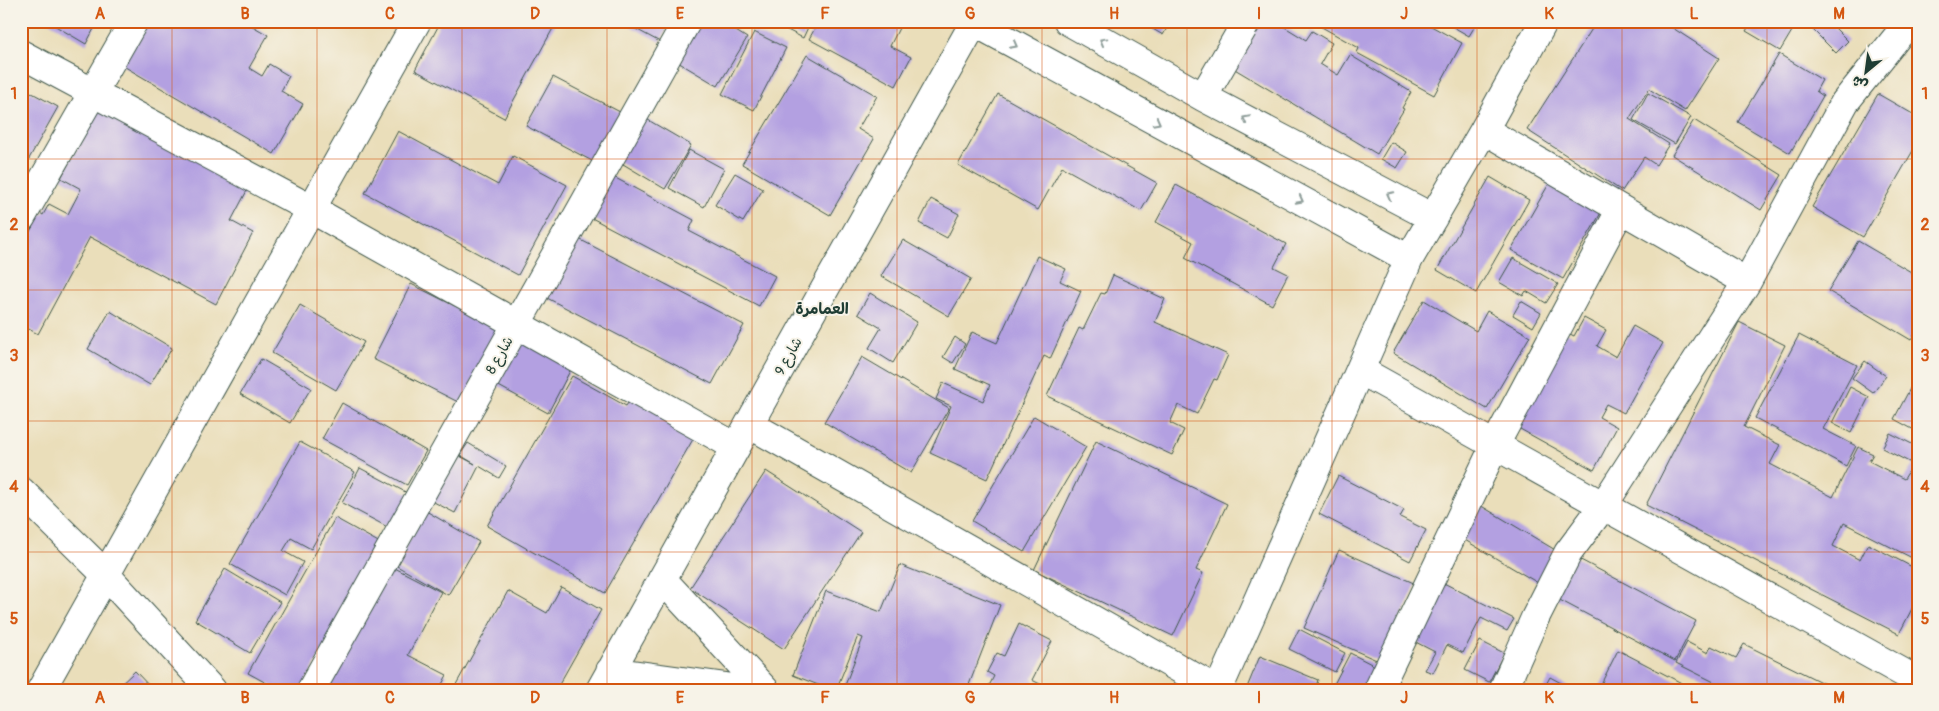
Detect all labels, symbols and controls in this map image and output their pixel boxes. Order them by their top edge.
text: A [95,4,106,24]
text: B [240,4,250,24]
text: C [385,4,395,24]
text: D [530,4,540,24]
text: E [676,4,685,24]
text: F [820,4,830,24]
text: G [965,4,976,24]
text: H [1109,4,1119,24]
text: I [1257,4,1261,24]
text: J [1400,4,1408,24]
text: K [1544,4,1554,24]
text: L [1689,4,1699,24]
text: M [1833,4,1845,24]
one-way arrow [1100,37,1109,47]
one-way arrow [1009,38,1018,48]
north arrow [1842,48,1892,98]
text: ش [1849,72,1871,94]
text: 1 [11,84,17,104]
text: 1 [1922,84,1928,104]
one-way arrow [1242,115,1251,125]
one-way arrow [1152,116,1161,126]
one-way arrow [1386,191,1395,201]
one-way arrow [1295,193,1304,203]
text: 2 [10,215,19,235]
text: 2 [1921,215,1930,235]
district label: العمامرة [795,300,849,319]
street label: شارع 8 [482,333,518,378]
street label: شارع 9 [771,334,807,379]
text: 3 [10,346,19,366]
text: 3 [1921,346,1930,366]
text: 4 [9,477,19,497]
text: 4 [1920,477,1930,497]
text: 5 [10,609,19,629]
text: 5 [1921,609,1930,629]
text: A [95,688,106,708]
text: B [240,688,250,708]
text: C [385,688,395,708]
text: D [530,688,540,708]
text: E [676,688,685,708]
text: F [820,688,830,708]
text: G [965,688,976,708]
text: H [1109,688,1119,708]
text: I [1257,688,1261,708]
text: J [1400,688,1408,708]
text: K [1544,688,1554,708]
text: L [1689,688,1699,708]
text: M [1833,688,1845,708]

